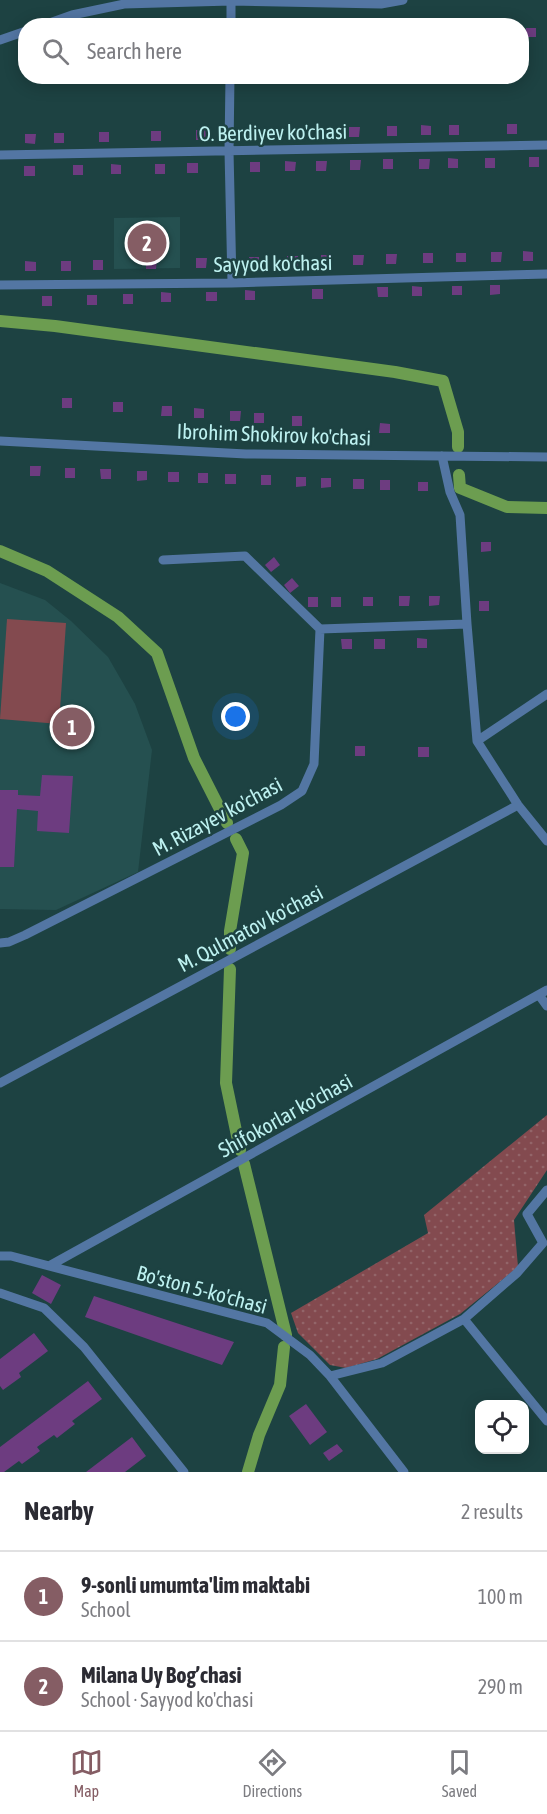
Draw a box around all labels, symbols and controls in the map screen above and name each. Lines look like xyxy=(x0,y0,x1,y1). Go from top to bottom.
search box xyxy=(18,18,529,84)
icon: search xyxy=(39,35,72,68)
text: Search here xyxy=(87,38,182,64)
street label: O. Berdiyev ko'chasi xyxy=(198,119,348,145)
pin: 2 xyxy=(128,220,166,266)
street label: Sayyod ko'chasi xyxy=(213,250,333,276)
street label: Ibrohim Shokirov ko'chasi xyxy=(176,419,372,449)
your location xyxy=(221,702,250,731)
pin: 1 xyxy=(52,704,92,750)
street label: M. Rizayev ko'chasi xyxy=(148,772,286,860)
street label: M. Qulmatov ko'chasi xyxy=(173,880,327,976)
street label: Shifokorlar ko'chasi xyxy=(214,1068,356,1162)
street label: Bo'ston 5-ko'chasi xyxy=(134,1260,270,1318)
map controls xyxy=(475,1400,529,1454)
button: locate xyxy=(475,1400,529,1454)
text: Nearby xyxy=(24,1496,94,1526)
text: 2 results xyxy=(461,1500,523,1523)
text: 9-sonli umumta'lim maktabi xyxy=(81,1572,310,1598)
text: 1 xyxy=(39,1585,48,1608)
text: 100 m xyxy=(478,1585,523,1608)
text: School xyxy=(81,1598,131,1621)
text: Milana Uy Bog’chasi xyxy=(81,1662,242,1688)
text: 2 xyxy=(39,1675,48,1698)
text: 290 m xyxy=(478,1675,523,1698)
text: School · Sayyod ko'chasi xyxy=(81,1688,254,1711)
tab: Map xyxy=(70,1746,103,1800)
tab: Directions xyxy=(242,1746,302,1800)
tab: Saved xyxy=(442,1746,477,1800)

